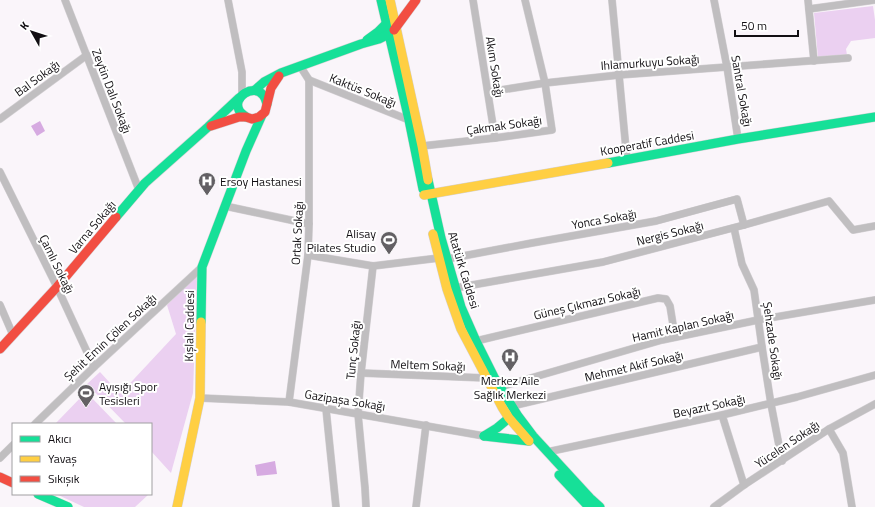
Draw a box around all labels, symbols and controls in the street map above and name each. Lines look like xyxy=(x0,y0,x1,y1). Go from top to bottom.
north arrow xyxy=(12,12,52,52)
scale bar xyxy=(735,12,798,38)
text: 50 m xyxy=(741,16,767,35)
text: K xyxy=(16,18,33,33)
street label: Akım Sokağı xyxy=(481,35,509,99)
street label: Zeytin Dalı Sokağı xyxy=(87,46,137,136)
street label: Ihlamurkuyu Sokağı xyxy=(600,49,700,75)
street label: Santral Sokağı xyxy=(726,54,758,128)
street label: Bal Sokağı xyxy=(10,55,64,101)
street label: Kaktüs Sokağı xyxy=(327,68,399,112)
street label: Çakmak Sokağı xyxy=(465,110,543,140)
street label: Kooperatif Caddesi xyxy=(599,125,695,161)
hospital icon: Ersoy Hastanesi xyxy=(197,171,217,196)
place label: Ersoy Hastanesi xyxy=(220,172,302,191)
street label: Varna Sokağı xyxy=(64,196,120,258)
street label: Ortak Sokağı xyxy=(286,201,308,265)
street label: Yonca Sokağı xyxy=(570,204,638,234)
street label: Nergis Sokağı xyxy=(634,215,706,251)
place label: Alisay Pilates Studio xyxy=(307,224,376,257)
street label: Atatürk Caddesi xyxy=(443,229,485,311)
sports icon: Alisay Pilates Studio xyxy=(379,230,399,255)
street label: Çamlı Sokağı xyxy=(34,231,80,297)
street label: Güneş Çıkmazı Sokağı xyxy=(532,281,642,325)
street label: Şehit Emin Çölen Sokağı xyxy=(59,289,161,385)
street label: Kışlalı Caddesi xyxy=(179,290,199,362)
street label: Şehzade Sokağı xyxy=(758,301,788,381)
street label: Hamit Kaplan Sokağı xyxy=(630,305,736,347)
street label: Tunç Sokağı xyxy=(340,320,366,380)
street label: Mehmet Akif Sokağı xyxy=(583,345,685,387)
hospital icon: Merkez Aile Sağlık Merkezi xyxy=(500,347,520,372)
street label: Meltem Sokağı xyxy=(390,354,466,376)
place label: Merkez Aile Sağlık Merkezi xyxy=(474,371,546,404)
place label: Ayışığı Spor Tesisleri xyxy=(99,377,157,410)
sports icon: Ayışığı Spor Tesisleri xyxy=(76,383,96,408)
street label: Gazipaşa Sokağı xyxy=(303,384,387,416)
street label: Beyazıt Sokağı xyxy=(671,389,747,423)
street label: Yücelen Sokağı xyxy=(751,415,823,473)
legend xyxy=(12,423,152,495)
text: Akıcı xyxy=(48,429,71,448)
text: Yavaş xyxy=(48,449,77,468)
text: Sıkışık xyxy=(48,469,80,488)

